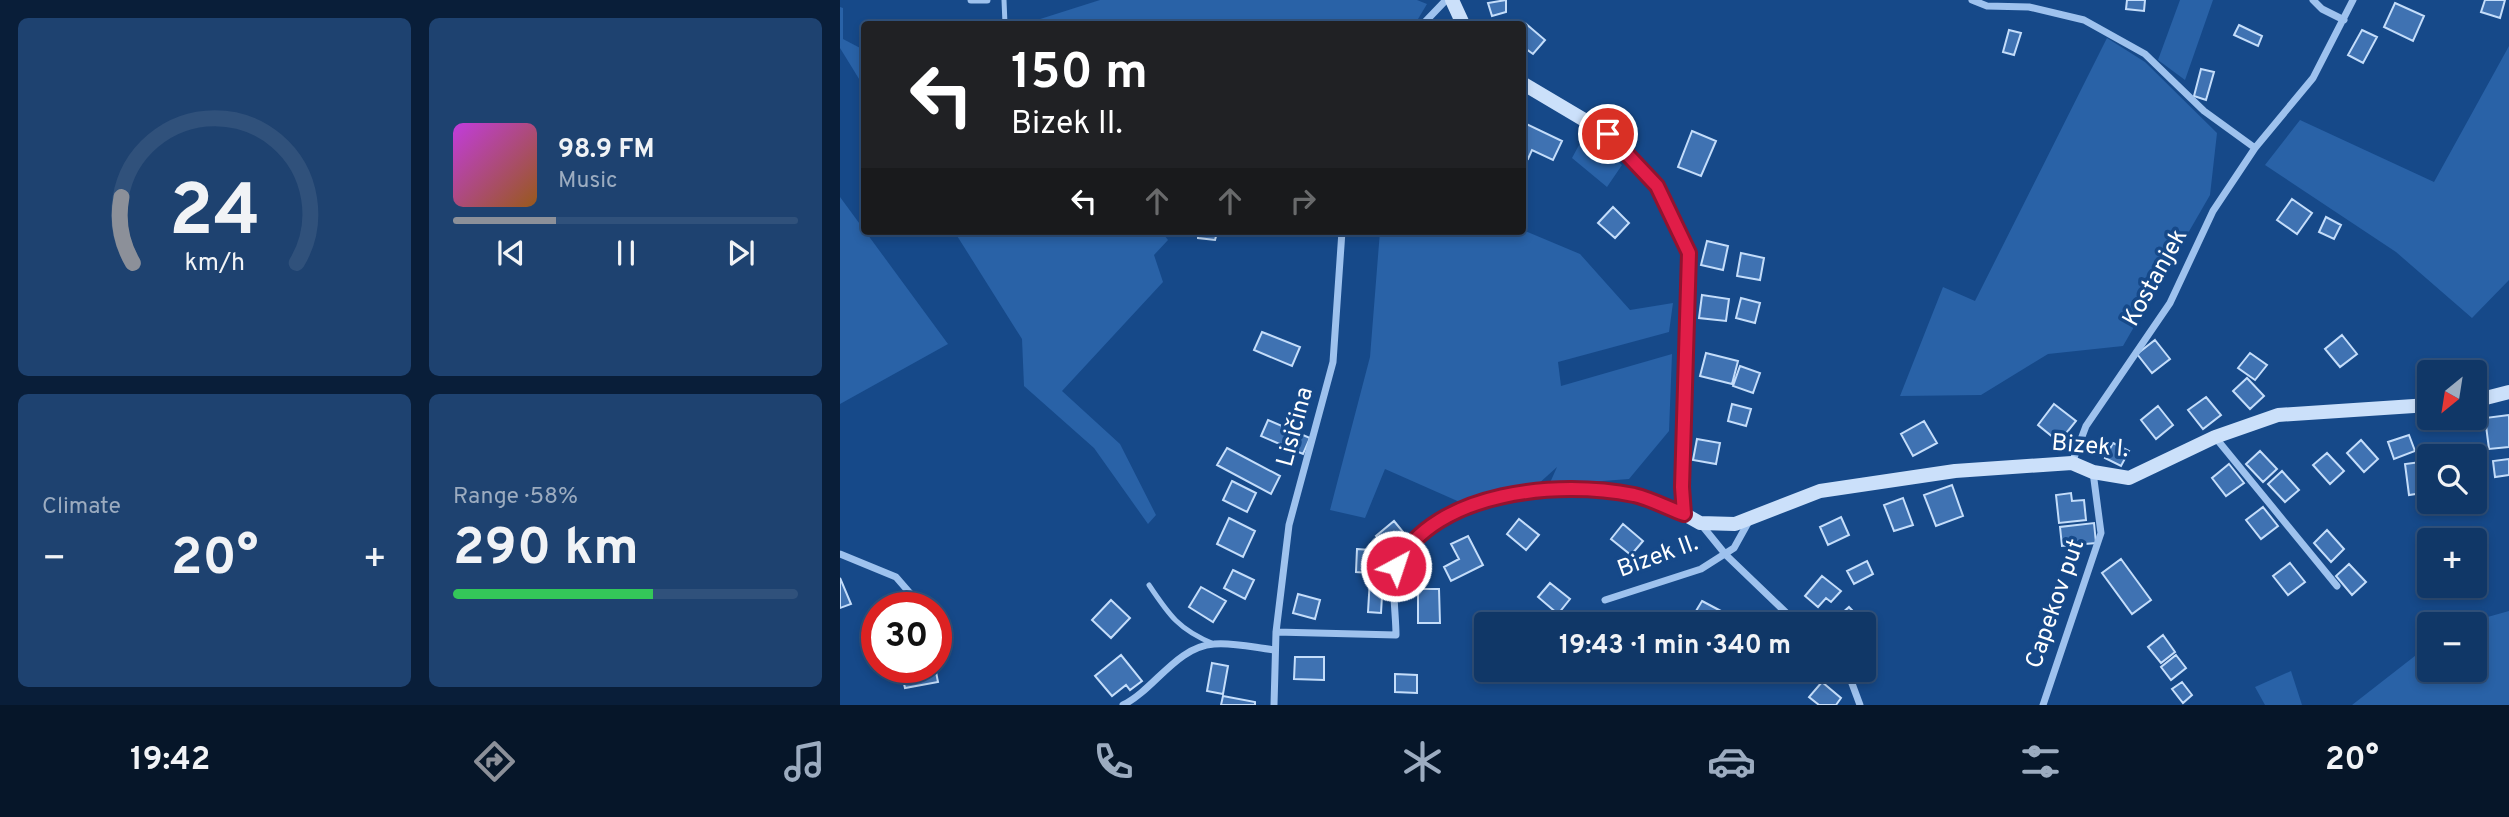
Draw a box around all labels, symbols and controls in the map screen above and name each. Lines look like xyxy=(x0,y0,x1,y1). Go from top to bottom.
text: 150 m xyxy=(1011,44,1148,106)
icon: left xyxy=(896,49,987,140)
pin xyxy=(1578,104,1638,164)
text: Bizek II. xyxy=(1011,105,1123,145)
icon: arrive xyxy=(1589,115,1627,153)
text: 98.9 FM xyxy=(558,134,655,167)
text: Music xyxy=(558,167,618,196)
text: 24 xyxy=(169,170,260,262)
icon: left xyxy=(1065,182,1103,220)
icon: ahead xyxy=(1138,182,1176,220)
icon: ahead xyxy=(1211,182,1249,220)
icon: right xyxy=(1284,182,1322,220)
street label: Kostanjek xyxy=(2117,224,2195,332)
icon: previous xyxy=(492,234,530,272)
icon: pause xyxy=(607,234,645,272)
icon: next xyxy=(722,234,760,272)
text: km/h xyxy=(184,248,245,280)
north arrow xyxy=(2417,360,2487,430)
map controls xyxy=(2417,360,2487,682)
street label: Lisičina xyxy=(1271,384,1321,470)
street label: Bizek I. xyxy=(2050,429,2130,465)
button: search xyxy=(2417,444,2487,514)
text: Range · 58% xyxy=(453,483,578,512)
text: Climate xyxy=(42,493,121,522)
text: 290 km xyxy=(453,517,639,583)
text: 20° xyxy=(171,527,258,593)
button: + xyxy=(2417,528,2487,598)
position arrow xyxy=(1359,529,1433,603)
street label: Bizek II. xyxy=(1614,529,1702,585)
street label: Capekov put xyxy=(2020,535,2092,673)
text: − xyxy=(42,536,67,585)
text: + xyxy=(362,536,387,585)
speed limit sign: 30 xyxy=(861,592,952,683)
button: − xyxy=(2417,612,2487,682)
text: 19:43 · 1 min · 340 m xyxy=(1559,630,1791,663)
icon: directions xyxy=(470,737,519,786)
icon: music xyxy=(780,737,829,786)
icon: phone xyxy=(1089,737,1138,786)
icon: climate xyxy=(1398,737,1447,786)
icon: car xyxy=(1707,737,1756,786)
icon: filters xyxy=(2016,737,2065,786)
text: 19:42 xyxy=(130,741,210,781)
text: 20° xyxy=(2325,741,2379,781)

